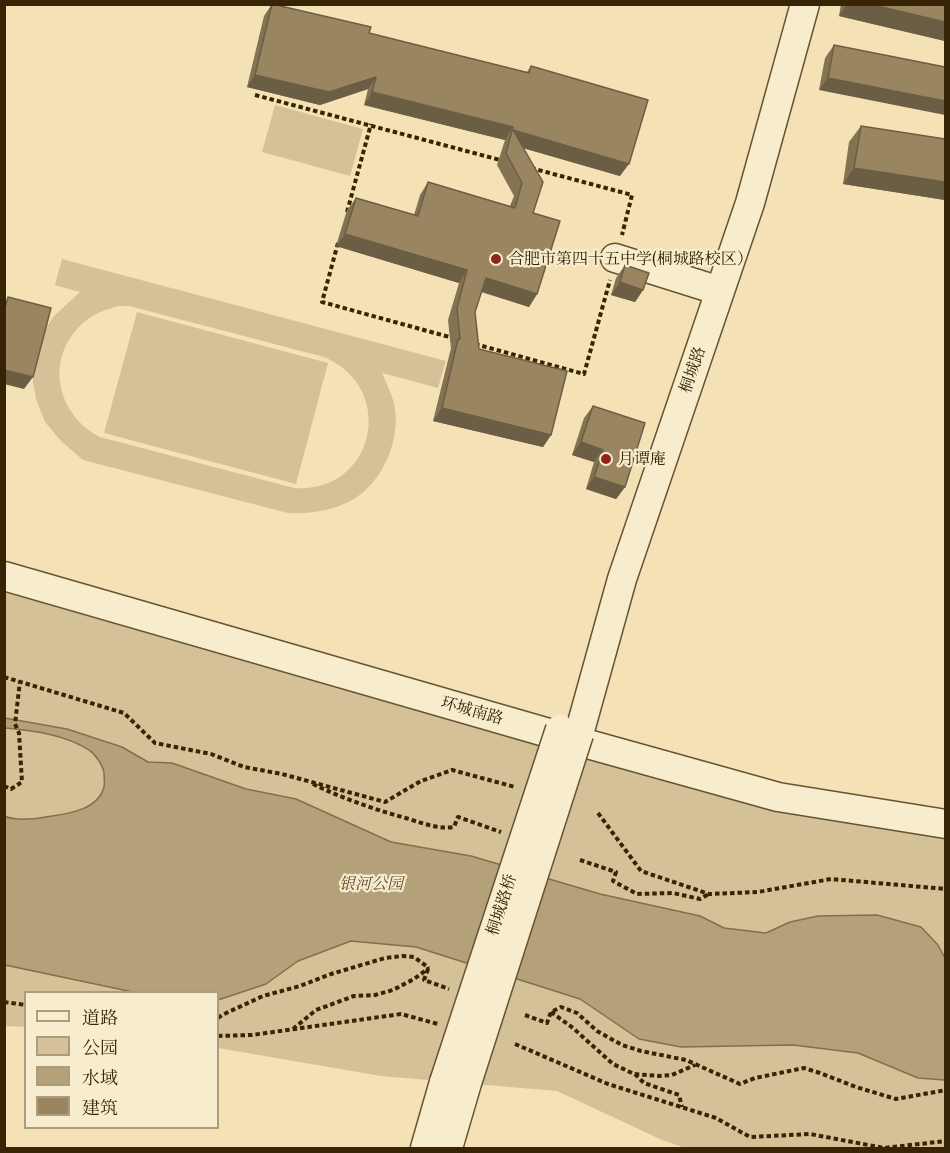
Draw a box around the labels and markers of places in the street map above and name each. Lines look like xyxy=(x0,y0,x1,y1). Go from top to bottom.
place label: 合肥市第四十五中学(桐城路校区） xyxy=(508,249,753,269)
marker: 合肥市第四十五中学(桐城路校区） xyxy=(489,252,503,266)
place label: 月谭庵 xyxy=(618,449,666,469)
marker: 月谭庵 xyxy=(599,452,613,466)

